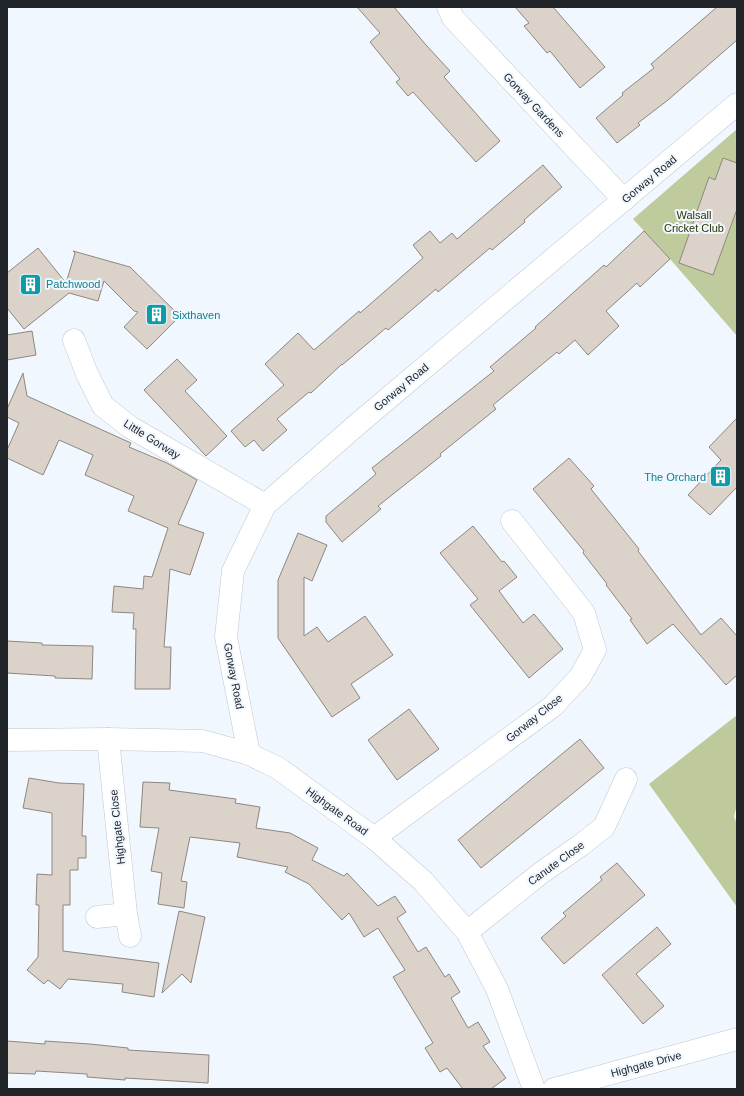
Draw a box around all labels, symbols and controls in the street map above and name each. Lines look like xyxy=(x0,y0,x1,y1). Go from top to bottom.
street label: Gorway Gardens xyxy=(501,70,567,140)
street label: Gorway Road xyxy=(619,153,679,205)
park label: Walsall Cricket Club xyxy=(664,209,724,234)
building icon: Patchwood xyxy=(17,271,43,297)
place label: Patchwood xyxy=(46,278,100,290)
building icon: Sixthaven xyxy=(144,302,170,328)
place label: Sixthaven xyxy=(172,309,220,321)
street label: Gorway Road xyxy=(371,361,431,413)
street label: Little Gorway xyxy=(122,417,183,461)
building icon: The Orchard xyxy=(708,464,734,490)
place label: The Orchard xyxy=(644,471,706,483)
street label: Gorway Road xyxy=(222,642,246,710)
street label: Gorway Close xyxy=(503,692,565,744)
street label: Highgate Road xyxy=(304,785,370,837)
street label: Highgate Close xyxy=(107,789,127,865)
street label: Canute Close xyxy=(526,839,586,887)
street label: Highgate Drive xyxy=(609,1049,683,1079)

